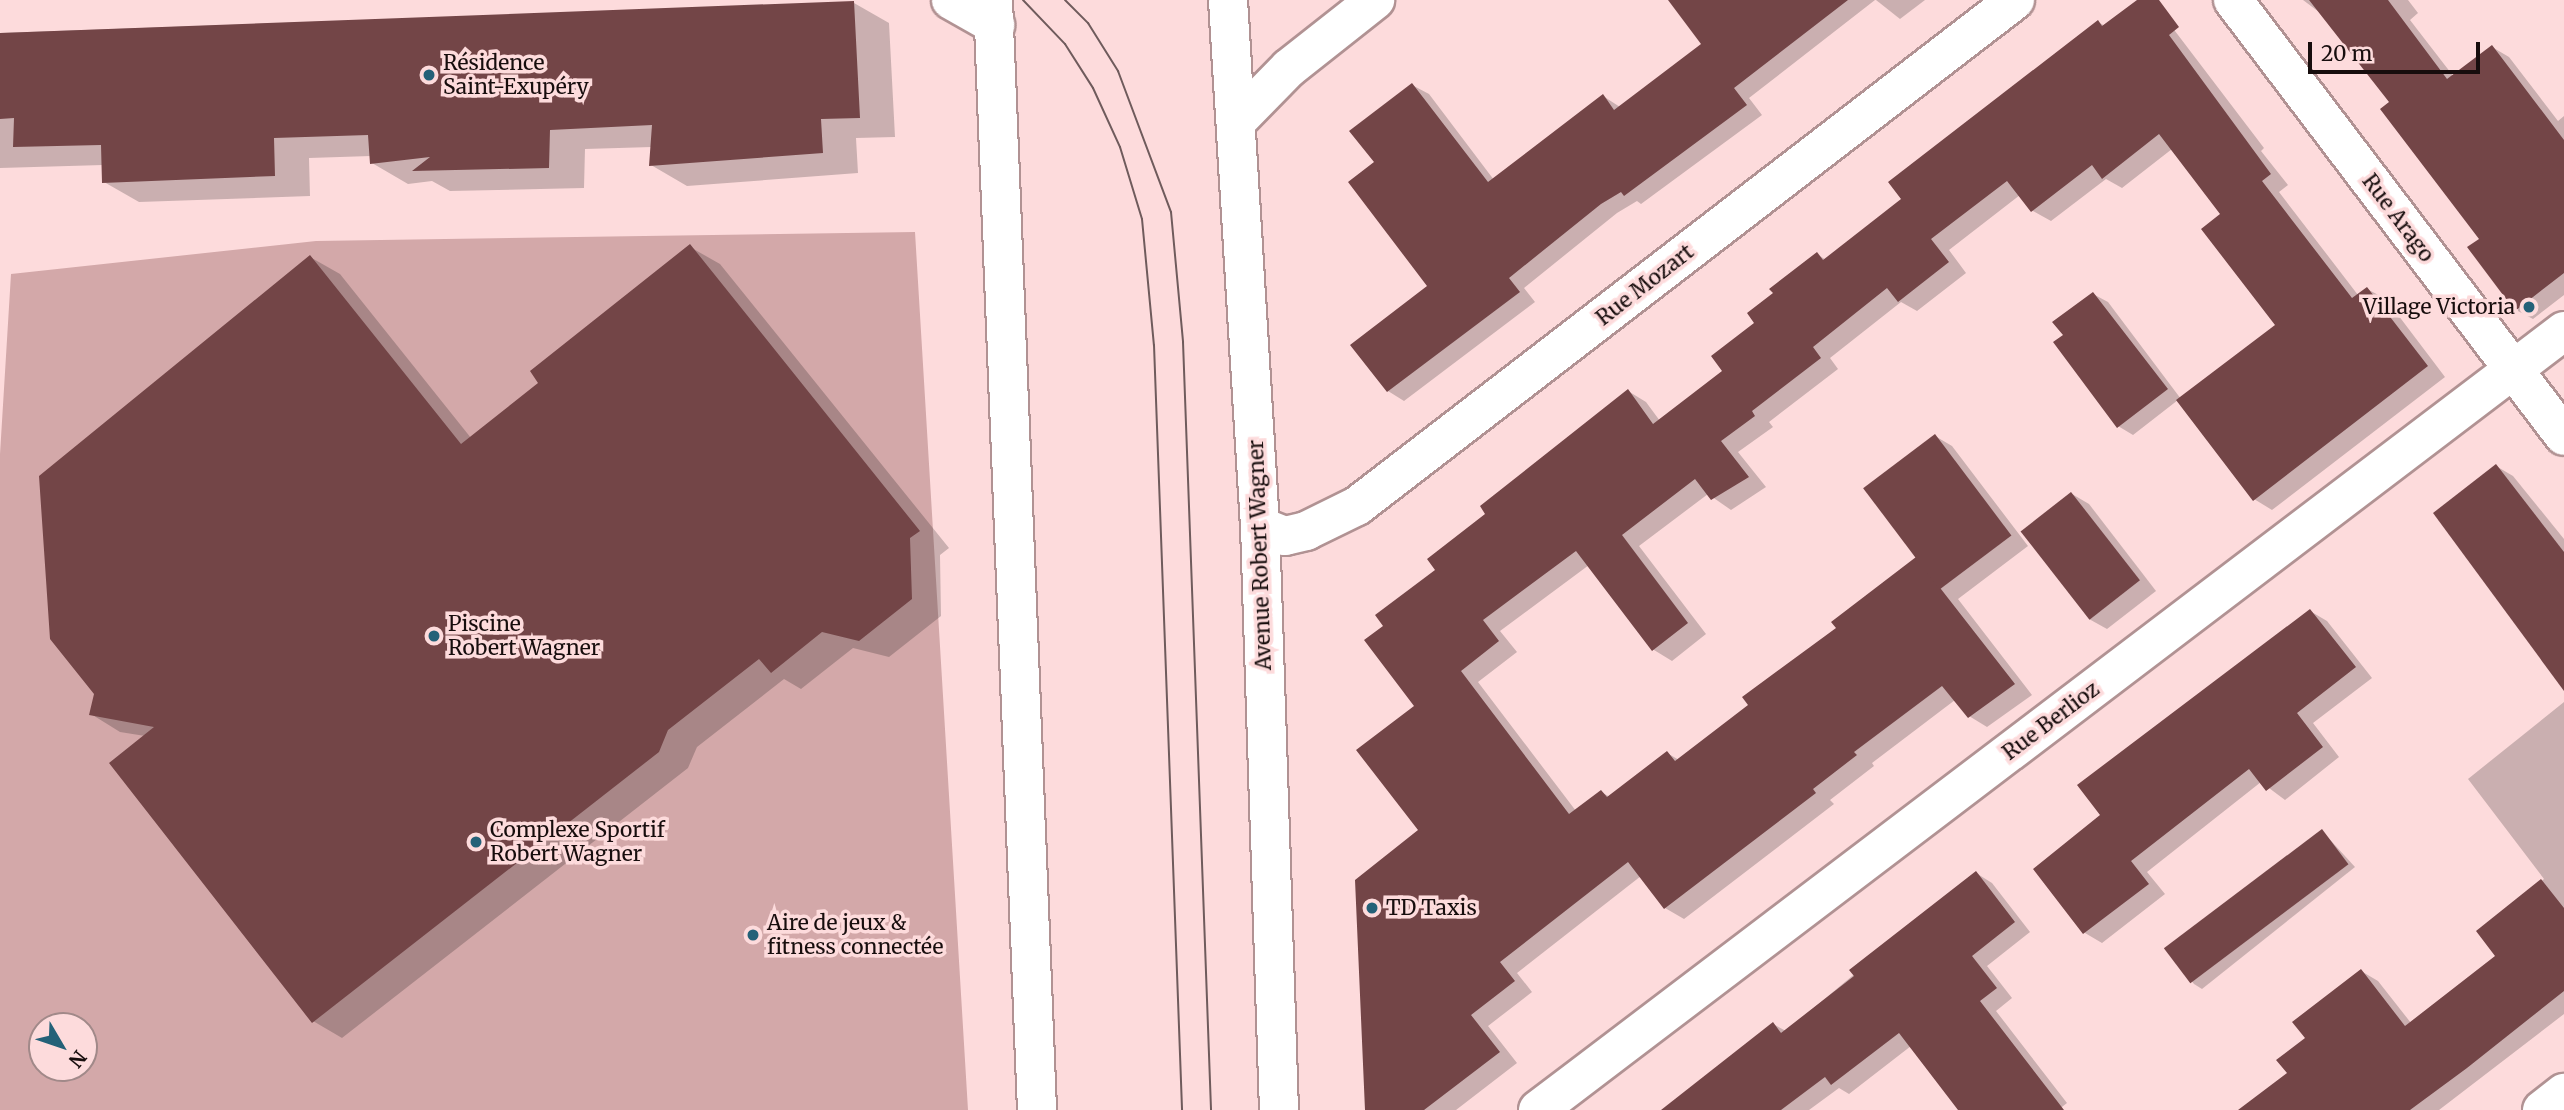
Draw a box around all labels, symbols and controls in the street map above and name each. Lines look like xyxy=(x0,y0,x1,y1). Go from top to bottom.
scale bar xyxy=(2312,28,2484,72)
text: 20 m xyxy=(2321,40,2372,67)
place label: Résidence Saint-Exupéry xyxy=(443,50,589,100)
marker: Résidence Saint-Exupéry xyxy=(421,67,437,83)
street label: Rue Arago xyxy=(2357,169,2439,267)
street label: Rue Mozart xyxy=(1591,239,1699,331)
place label: Village Victoria xyxy=(2363,294,2515,320)
marker: Village Victoria xyxy=(2521,299,2537,315)
street label: Avenue Robert Wagner xyxy=(1243,439,1277,671)
place label: Piscine Robert Wagner xyxy=(448,611,600,661)
marker: Piscine Robert Wagner xyxy=(426,628,442,644)
street label: Rue Berlioz xyxy=(1998,676,2104,766)
place label: Complexe Sportif Robert Wagner xyxy=(490,817,665,867)
marker: Complexe Sportif Robert Wagner xyxy=(468,834,484,850)
place label: TD Taxis xyxy=(1386,895,1477,921)
marker: TD Taxis xyxy=(1364,900,1380,916)
place label: Aire de jeux & fitness connectée xyxy=(767,910,943,960)
marker: Aire de jeux & fitness connectée xyxy=(745,927,761,943)
north arrow xyxy=(28,1012,98,1082)
text: N xyxy=(64,1046,92,1072)

